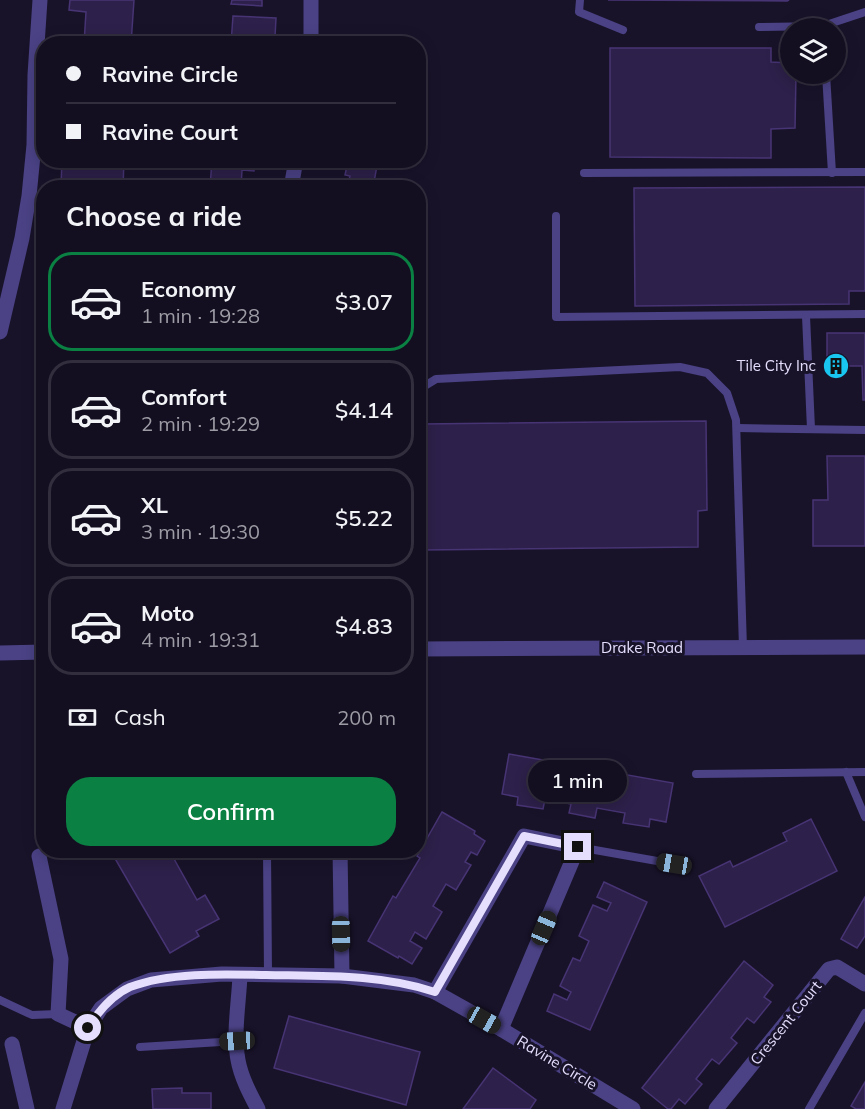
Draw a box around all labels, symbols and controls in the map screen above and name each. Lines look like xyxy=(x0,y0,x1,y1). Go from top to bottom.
map controls xyxy=(780,18,846,84)
button: layers xyxy=(780,18,846,84)
text: Ravine Circle xyxy=(102,60,238,88)
text: Ravine Court xyxy=(102,118,238,146)
text: Choose a ride xyxy=(66,199,242,233)
icon: car xyxy=(69,275,123,329)
text: Economy xyxy=(141,275,236,303)
text: $3.07 xyxy=(335,288,393,316)
text: 1 min · 19:28 xyxy=(141,303,260,328)
building icon: Tile City Inc xyxy=(821,351,851,381)
place label: Tile City Inc xyxy=(737,356,816,375)
icon: car xyxy=(69,383,123,437)
text: Comfort xyxy=(141,383,227,411)
text: $4.14 xyxy=(335,396,393,424)
text: 2 min · 19:29 xyxy=(141,411,260,436)
icon: car xyxy=(69,491,123,545)
text: XL xyxy=(141,491,168,519)
text: $5.22 xyxy=(335,504,393,532)
text: 3 min · 19:30 xyxy=(141,519,260,544)
icon: car xyxy=(69,599,123,653)
text: Moto xyxy=(141,599,194,627)
text: $4.83 xyxy=(335,612,393,640)
text: 4 min · 19:31 xyxy=(141,627,260,652)
street label: Drake Road xyxy=(601,638,683,657)
icon: cash xyxy=(66,701,99,734)
text: Cash xyxy=(114,703,166,731)
text: 200 m xyxy=(337,705,396,730)
callout: 1 min xyxy=(528,760,628,802)
text: 1 min xyxy=(552,768,603,793)
button: Confirm xyxy=(66,777,396,846)
route end xyxy=(564,833,591,860)
car xyxy=(655,852,693,876)
car xyxy=(529,908,559,948)
car xyxy=(332,916,350,952)
street label: Crescent Court xyxy=(746,977,825,1069)
car xyxy=(464,1003,504,1037)
route start xyxy=(74,1014,101,1041)
car xyxy=(219,1031,255,1051)
street label: Ravine Circle xyxy=(514,1031,601,1094)

